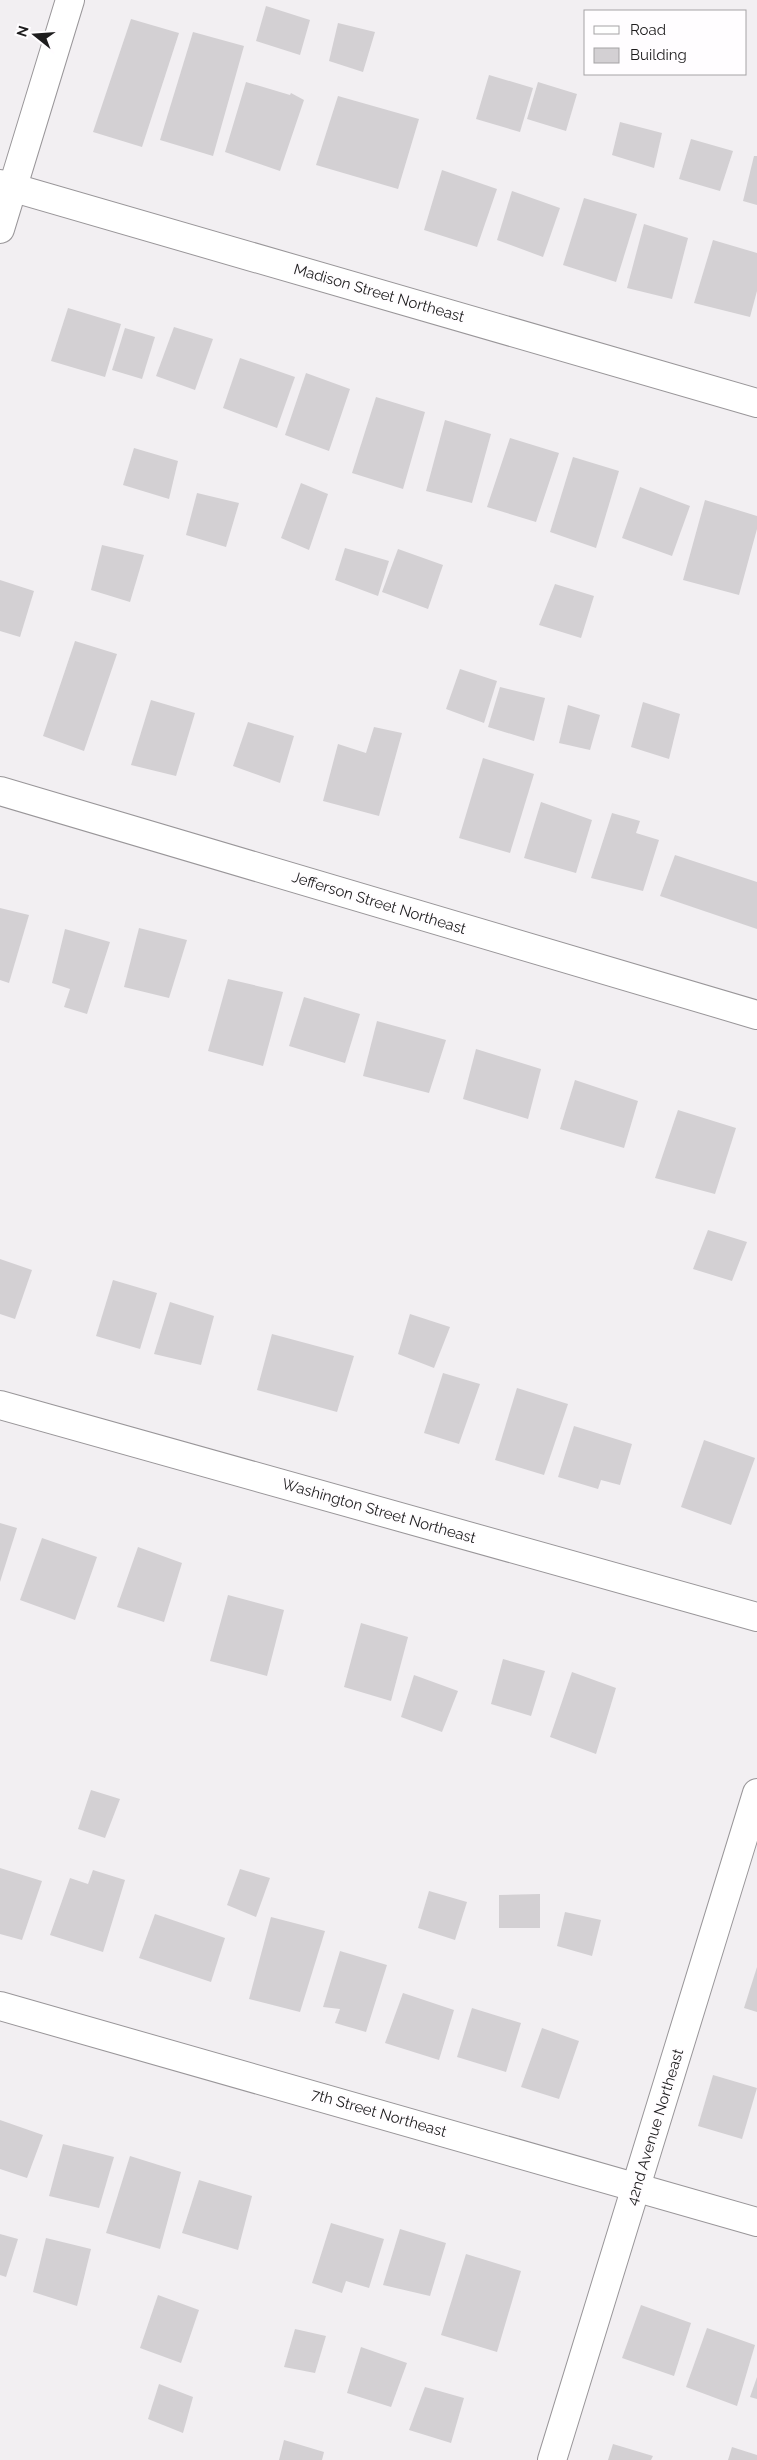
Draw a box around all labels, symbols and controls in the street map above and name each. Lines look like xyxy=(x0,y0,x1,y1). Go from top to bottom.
north arrow xyxy=(10,10,60,60)
legend xyxy=(584,10,747,75)
text: Road xyxy=(630,21,666,39)
text: N xyxy=(13,24,32,39)
text: Building xyxy=(630,46,687,64)
street label: Madison Street Northeast xyxy=(292,260,466,326)
street label: Jefferson Street Northeast xyxy=(290,868,468,938)
street label: Washington Street Northeast xyxy=(280,1475,478,1547)
street label: 42nd Avenue Northeast xyxy=(623,2047,687,2207)
street label: 7th Street Northeast xyxy=(309,2085,449,2141)

